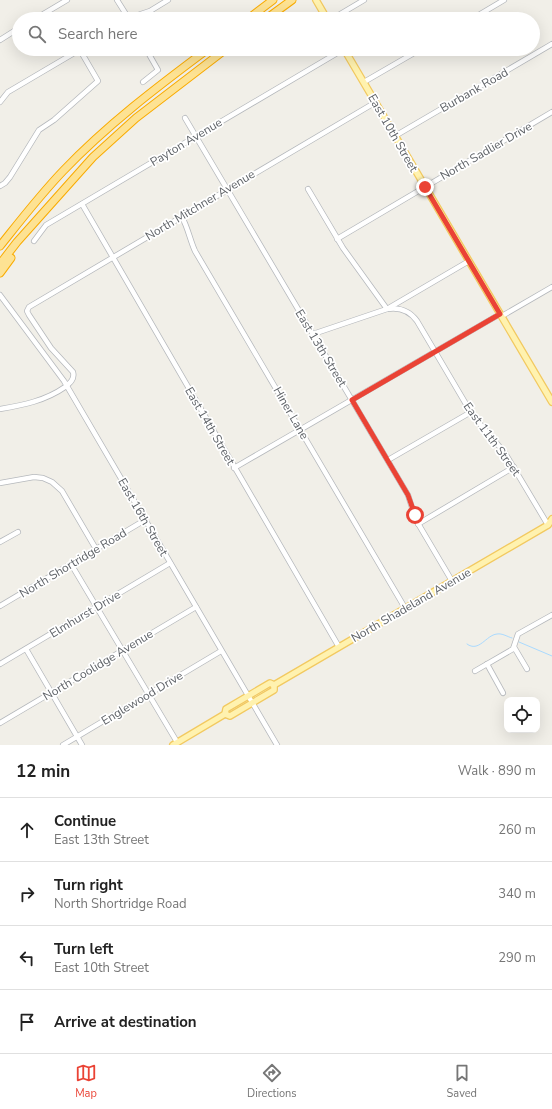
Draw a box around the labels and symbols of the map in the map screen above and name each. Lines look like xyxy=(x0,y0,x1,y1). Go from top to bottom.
street label: Burbank Road xyxy=(437,64,511,116)
street label: East 10th Street xyxy=(364,91,422,176)
street label: Payton Avenue xyxy=(147,114,225,170)
street label: North Sadlier Drive xyxy=(437,118,535,184)
street label: North Mitchner Avenue xyxy=(142,166,258,244)
route end xyxy=(416,178,434,196)
street label: East 13th Street xyxy=(292,306,351,390)
street label: East 14th Street xyxy=(181,384,239,469)
street label: Hiner Lane xyxy=(269,384,313,442)
street label: East 11th Street xyxy=(460,399,525,480)
street label: East 16th Street xyxy=(114,475,172,560)
route start xyxy=(406,506,424,524)
street label: North Shortridge Road xyxy=(16,525,130,601)
street label: North Shadeland Avenue xyxy=(348,564,474,646)
street label: Elmhurst Drive xyxy=(47,587,123,641)
street label: North Coolidge Avenue xyxy=(40,626,156,704)
street label: Englewood Drive xyxy=(98,667,186,729)

